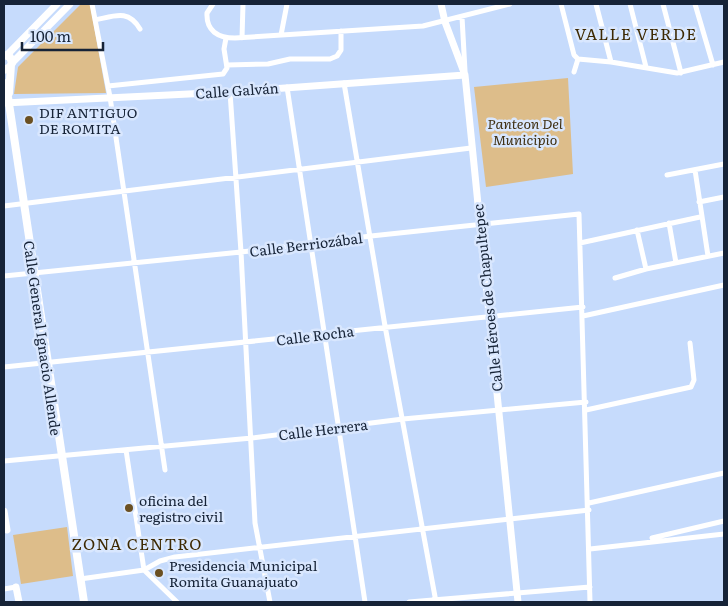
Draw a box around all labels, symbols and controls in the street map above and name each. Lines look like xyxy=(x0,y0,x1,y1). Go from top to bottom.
scale bar xyxy=(22,20,104,52)
district label: VALLE VERDE xyxy=(575,21,697,45)
text: 100 m xyxy=(30,24,71,47)
street label: Calle Galván xyxy=(195,77,279,103)
place label: DIF ANTIGUO DE ROMITA xyxy=(39,102,137,138)
park label: Panteon Del Municipio xyxy=(487,113,563,149)
marker: DIF ANTIGUO DE ROMITA xyxy=(23,114,35,126)
street label: Calle Héroes de Chapultepec xyxy=(467,203,507,393)
street label: Calle Berriozábal xyxy=(248,227,364,261)
street label: Calle General Ignacio Allende xyxy=(19,239,67,437)
street label: Calle Rocha xyxy=(275,320,355,350)
street label: Calle Herrera xyxy=(277,414,369,444)
place label: oficina del registro civil xyxy=(139,490,223,526)
marker: oficina del registro civil xyxy=(123,502,135,514)
district label: ZONA CENTRO xyxy=(72,531,202,555)
place label: Presidencia Municipal Romita Guanajuato xyxy=(169,555,318,591)
marker: Presidencia Municipal Romita Guanajuato xyxy=(153,567,165,579)

